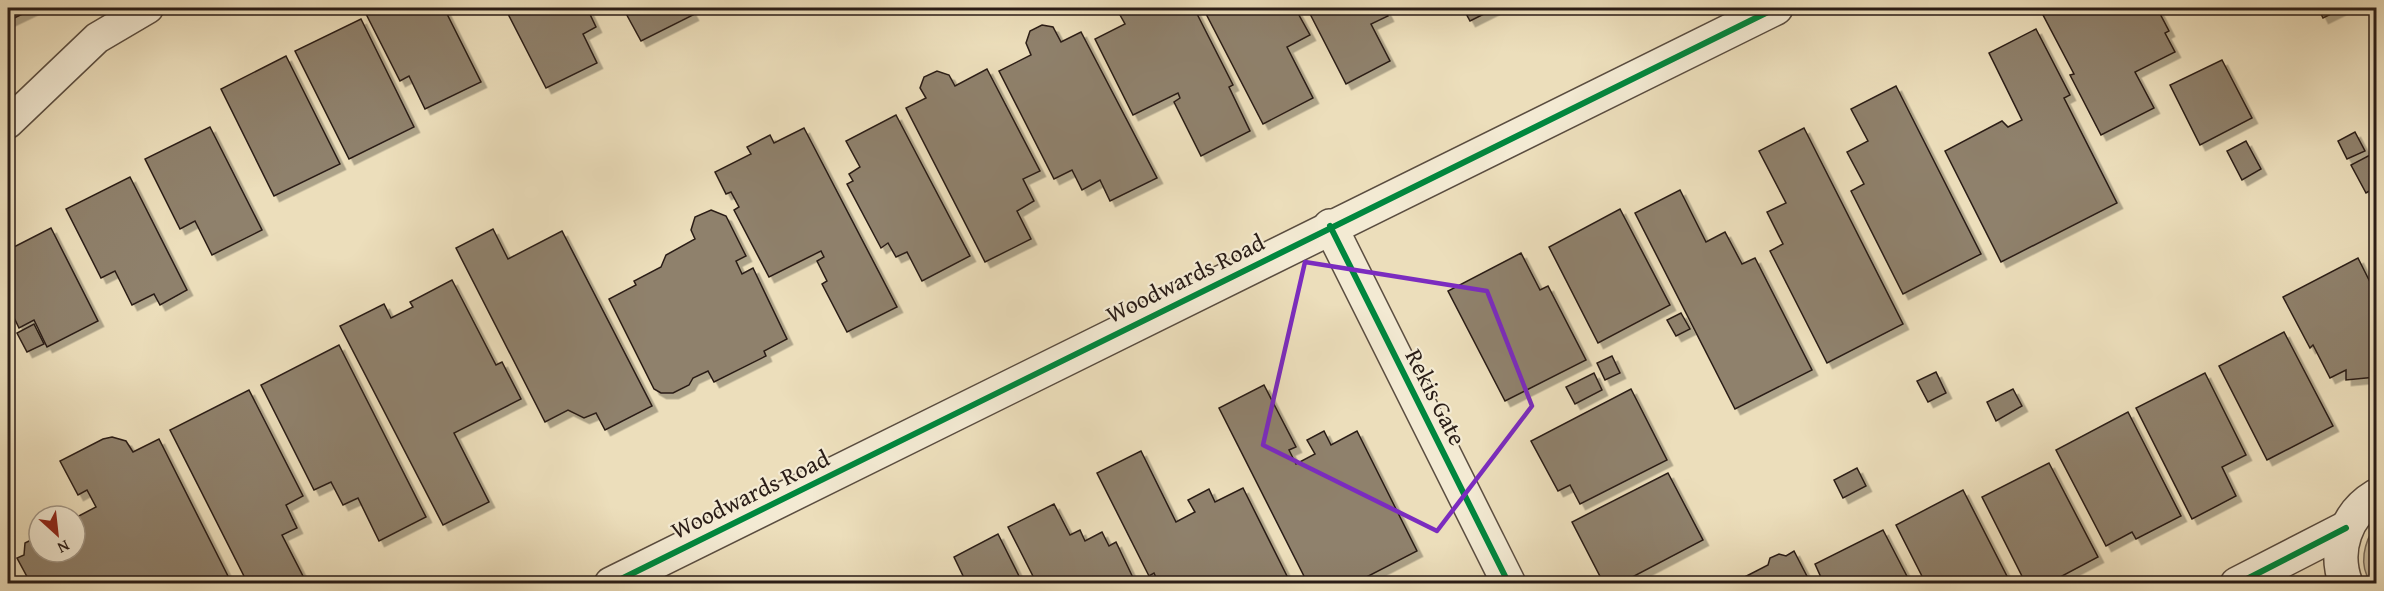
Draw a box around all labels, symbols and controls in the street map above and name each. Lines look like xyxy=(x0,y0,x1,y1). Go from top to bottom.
street label: Woodwards Road xyxy=(1100,224,1270,331)
street label: Rekis Gate xyxy=(1397,343,1475,451)
street label: Woodwards Road xyxy=(665,440,835,547)
north arrow xyxy=(27,504,87,564)
text: N xyxy=(53,534,74,561)

